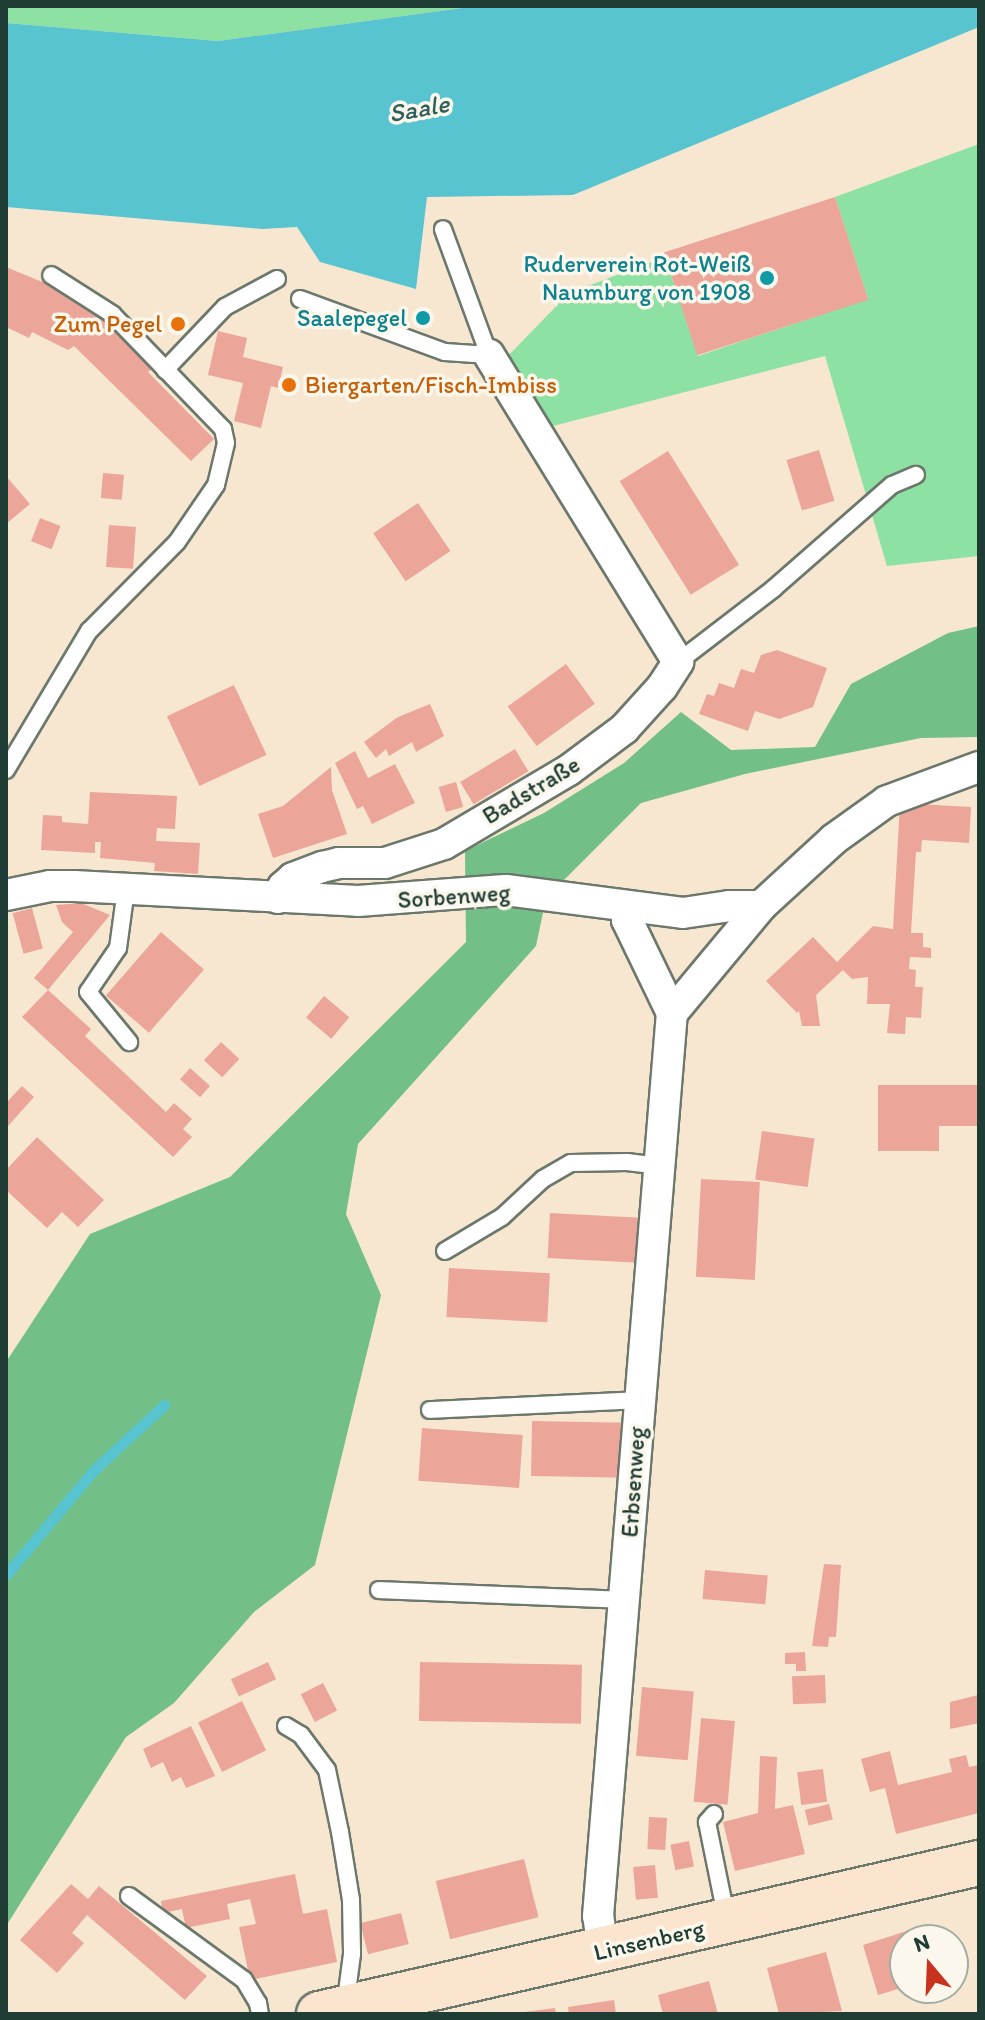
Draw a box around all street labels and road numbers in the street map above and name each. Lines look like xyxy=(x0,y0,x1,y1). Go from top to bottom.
street label: Badstraße xyxy=(477,750,585,830)
street label: Sorbenweg xyxy=(397,878,511,914)
street label: Erbsenweg xyxy=(615,1426,651,1538)
street label: Linsenberg xyxy=(591,1913,707,1967)

